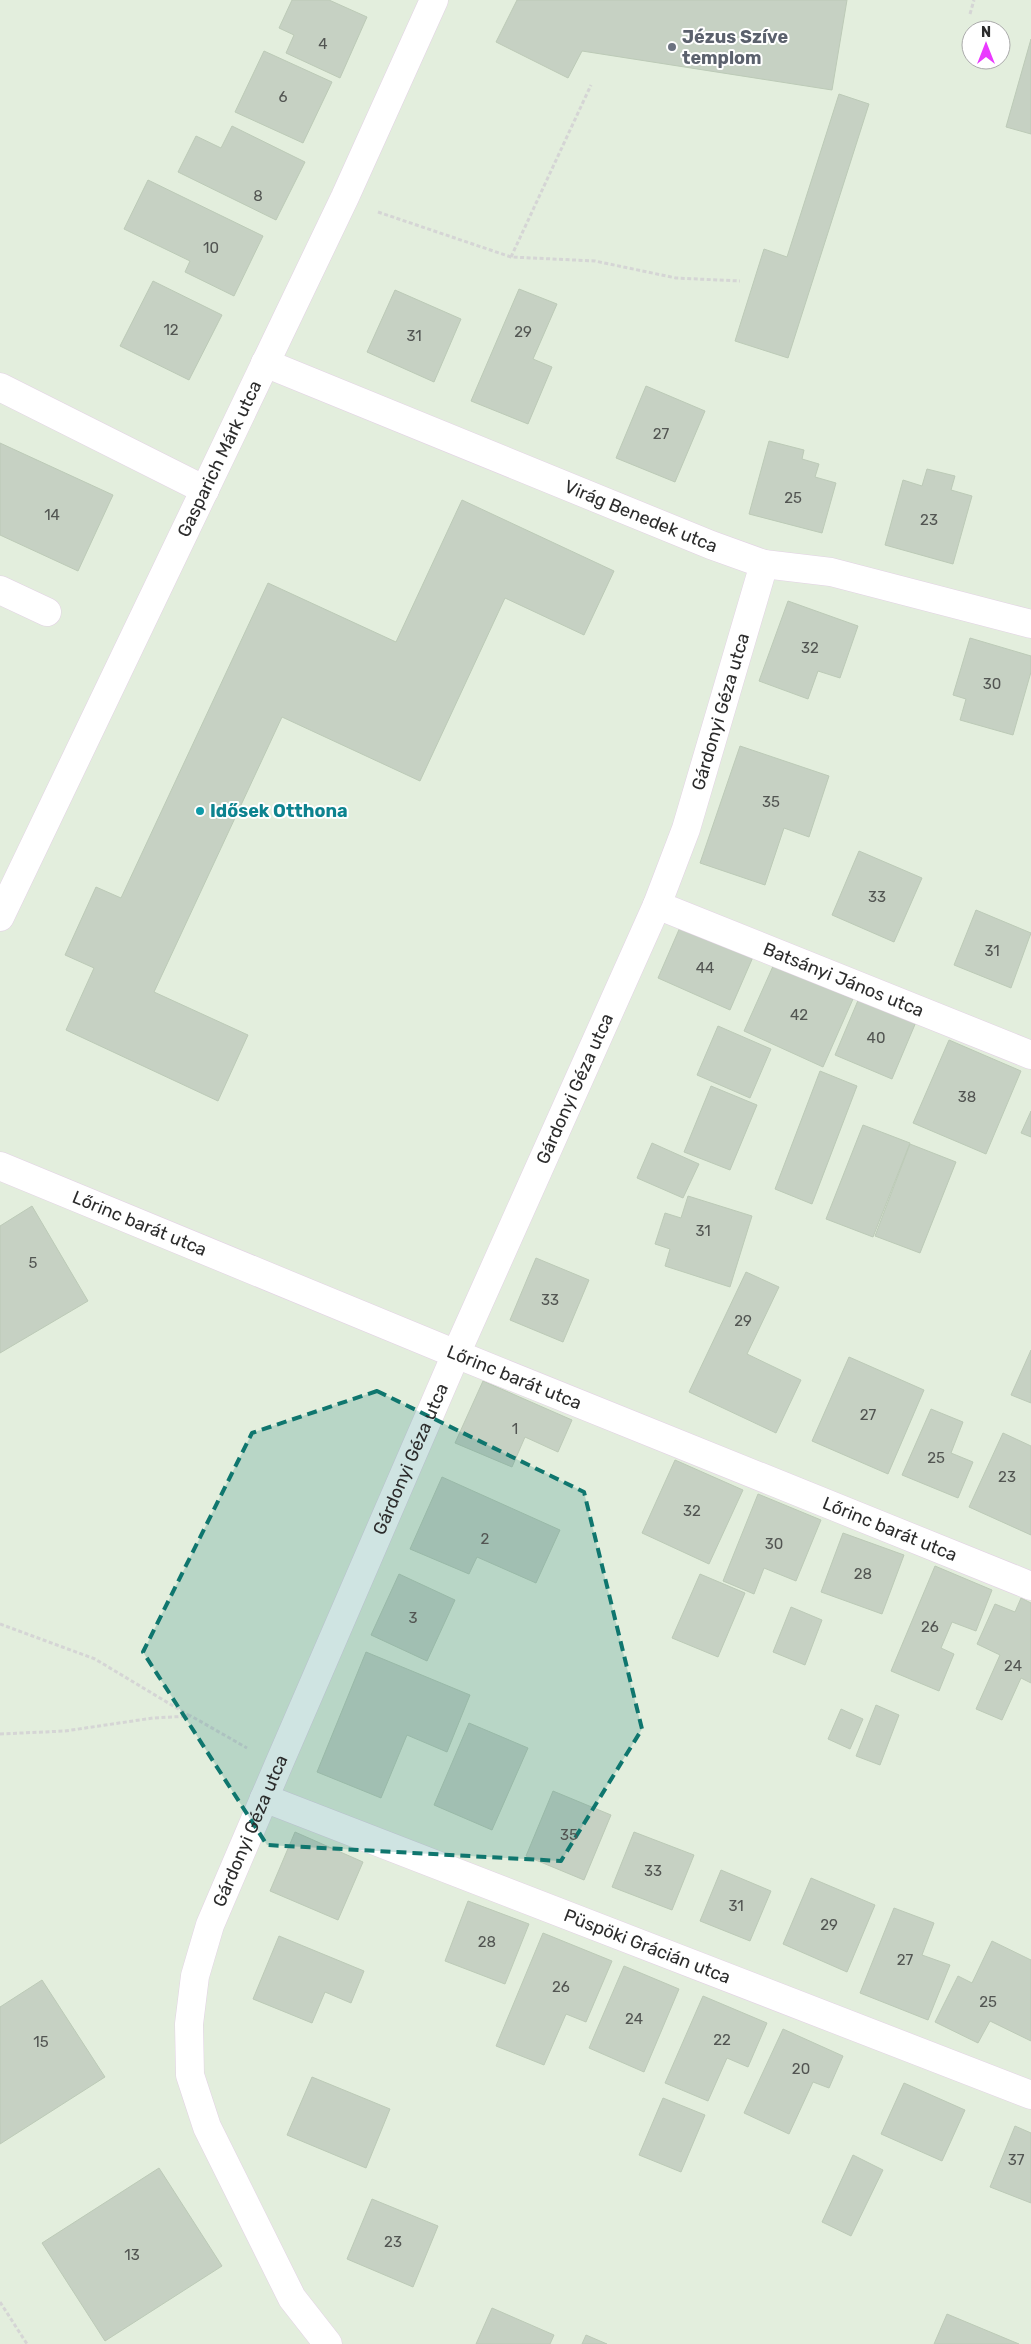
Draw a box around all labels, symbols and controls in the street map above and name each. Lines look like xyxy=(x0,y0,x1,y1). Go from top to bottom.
north arrow xyxy=(961,20,1011,70)
text: N xyxy=(981,24,991,41)
place label: Jézus Szíve templom xyxy=(682,26,788,69)
house number: 4 xyxy=(318,35,328,53)
marker: Jézus Szíve templom xyxy=(666,41,678,53)
house number: 6 xyxy=(278,88,288,106)
house number: 8 xyxy=(253,187,263,205)
house number: 10 xyxy=(203,239,219,257)
house number: 12 xyxy=(163,321,179,339)
house number: 29 xyxy=(514,323,532,341)
house number: 31 xyxy=(406,327,422,345)
street label: Gasparich Márk utca xyxy=(173,377,266,541)
house number: 27 xyxy=(653,425,670,443)
street label: Virág Benedek utca xyxy=(561,475,720,557)
house number: 25 xyxy=(784,489,802,507)
house number: 14 xyxy=(44,506,60,524)
house number: 23 xyxy=(920,511,938,529)
street label: Gárdonyi Géza utca xyxy=(687,630,754,793)
house number: 32 xyxy=(801,639,819,657)
house number: 30 xyxy=(983,675,1001,693)
house number: 35 xyxy=(762,793,780,811)
place label: Idősek Otthona xyxy=(210,800,348,822)
marker: Idősek Otthona xyxy=(194,805,206,817)
house number: 33 xyxy=(868,888,886,906)
street label: Batsányi János utca xyxy=(760,938,927,1022)
house number: 31 xyxy=(984,942,1000,960)
house number: 44 xyxy=(696,959,714,977)
house number: 42 xyxy=(790,1006,808,1024)
street label: Gárdonyi Géza utca xyxy=(531,1010,618,1168)
house number: 40 xyxy=(867,1029,885,1047)
house number: 38 xyxy=(958,1088,976,1106)
street label: Lőrinc barát utca xyxy=(69,1186,210,1261)
house number: 31 xyxy=(695,1222,711,1240)
house number: 5 xyxy=(29,1254,38,1272)
house number: 33 xyxy=(541,1291,559,1309)
house number: 29 xyxy=(734,1312,752,1330)
street label: Lőrinc barát utca xyxy=(444,1340,585,1414)
street label: Gárdonyi Géza utca xyxy=(368,1380,453,1538)
house number: 27 xyxy=(860,1406,877,1424)
house number: 1 xyxy=(512,1420,518,1438)
house number: 25 xyxy=(927,1449,945,1467)
house number: 23 xyxy=(998,1468,1016,1486)
street label: Lőrinc barát utca xyxy=(819,1492,960,1566)
house number: 32 xyxy=(683,1502,701,1520)
house number: 2 xyxy=(481,1530,490,1548)
house number: 30 xyxy=(765,1535,783,1553)
house number: 28 xyxy=(854,1565,872,1583)
house number: 3 xyxy=(408,1609,418,1627)
house number: 26 xyxy=(921,1618,939,1636)
house number: 24 xyxy=(1004,1657,1022,1675)
street label: Gárdonyi Géza utca xyxy=(208,1752,292,1910)
house number: 35 xyxy=(560,1826,578,1844)
house number: 33 xyxy=(644,1862,662,1880)
house number: 31 xyxy=(728,1897,744,1915)
street label: Püspöki Grácián utca xyxy=(561,1904,734,1989)
house number: 29 xyxy=(820,1916,838,1934)
house number: 28 xyxy=(478,1933,496,1951)
house number: 27 xyxy=(897,1951,914,1969)
house number: 26 xyxy=(552,1978,570,1996)
house number: 25 xyxy=(979,1993,997,2011)
house number: 24 xyxy=(625,2010,643,2028)
house number: 22 xyxy=(713,2031,731,2049)
house number: 15 xyxy=(33,2033,49,2051)
house number: 20 xyxy=(792,2060,810,2078)
house number: 37 xyxy=(1008,2151,1025,2169)
house number: 23 xyxy=(384,2233,402,2251)
house number: 13 xyxy=(124,2246,140,2264)

